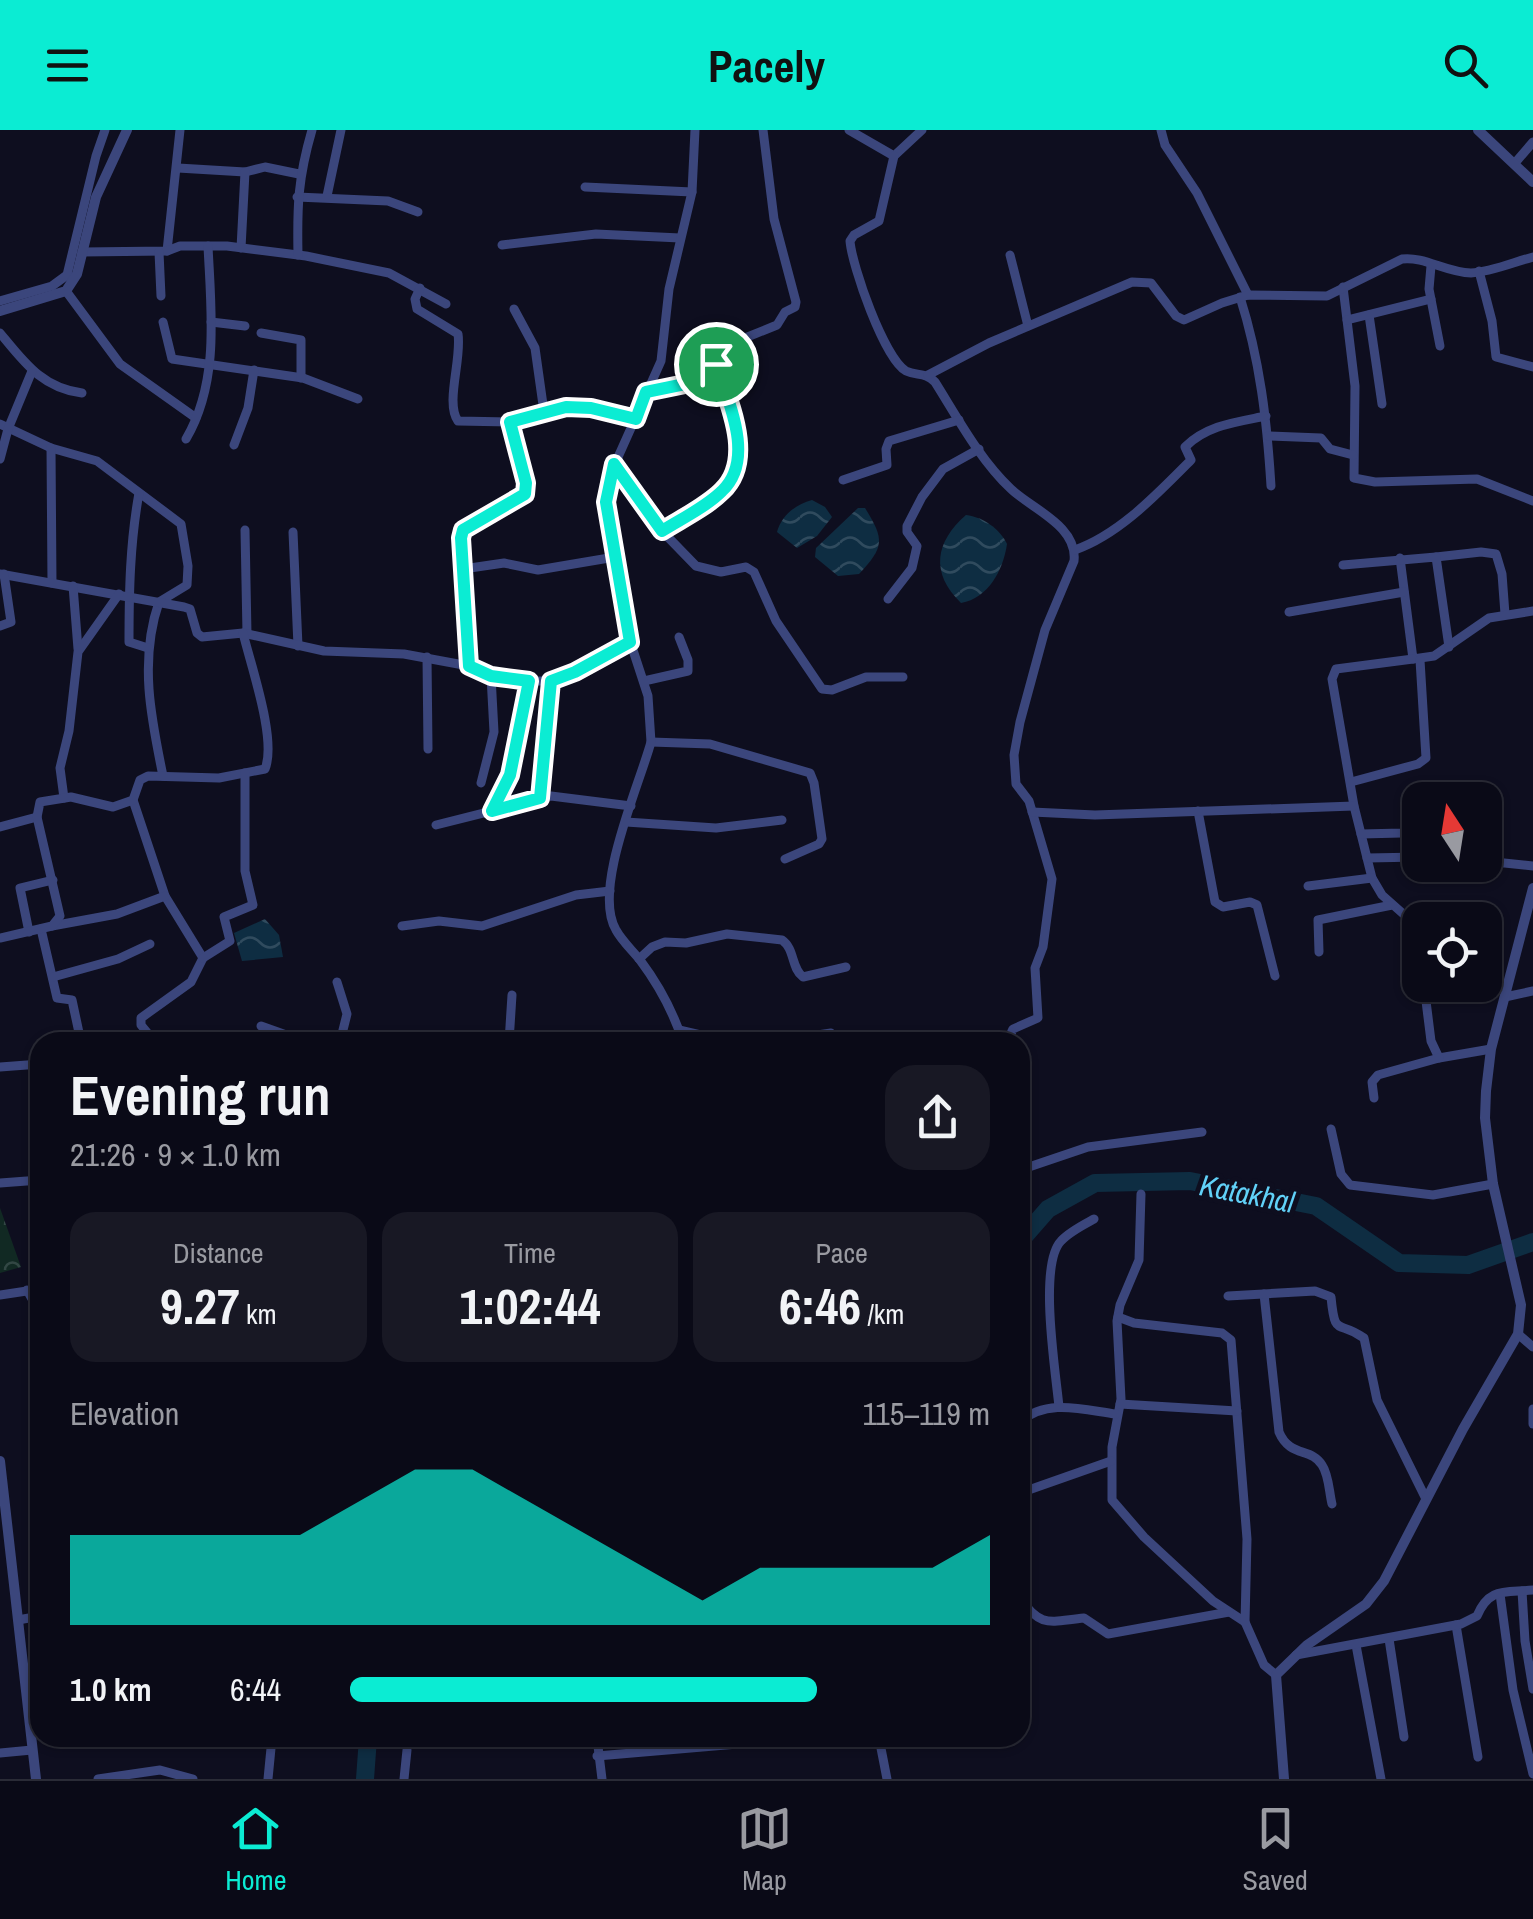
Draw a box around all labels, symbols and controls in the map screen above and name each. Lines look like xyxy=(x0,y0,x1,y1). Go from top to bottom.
text: Pacely xyxy=(708,35,825,96)
icon: menu xyxy=(40,38,95,93)
icon: search xyxy=(1438,38,1493,93)
pin xyxy=(674,322,759,407)
icon: arrive xyxy=(689,337,744,392)
north arrow xyxy=(1402,782,1502,882)
map controls xyxy=(1402,782,1502,1002)
button: locate xyxy=(1402,902,1502,1002)
text: Evening run xyxy=(70,1058,331,1132)
button: share xyxy=(885,1065,990,1170)
text: 21:26 · 9 × 1.0 km xyxy=(70,1133,281,1176)
water label: Katakhal xyxy=(1196,1164,1298,1222)
text: Distance xyxy=(173,1234,264,1272)
text: Time xyxy=(504,1234,556,1272)
text: Pace xyxy=(815,1234,868,1272)
text: 9.27 xyxy=(160,1272,240,1340)
text: 1:02:44 xyxy=(459,1272,601,1340)
text: 6:46 xyxy=(779,1272,861,1340)
text: km xyxy=(240,1295,277,1333)
text: /km xyxy=(861,1295,904,1333)
text: Elevation xyxy=(70,1392,179,1435)
text: 115–119 m xyxy=(863,1392,990,1435)
text: 1.0 km xyxy=(70,1668,152,1711)
text: 6:44 xyxy=(230,1668,281,1711)
tab: Home xyxy=(225,1801,287,1899)
tab: Map xyxy=(737,1801,792,1899)
tab: Saved xyxy=(1243,1801,1308,1899)

